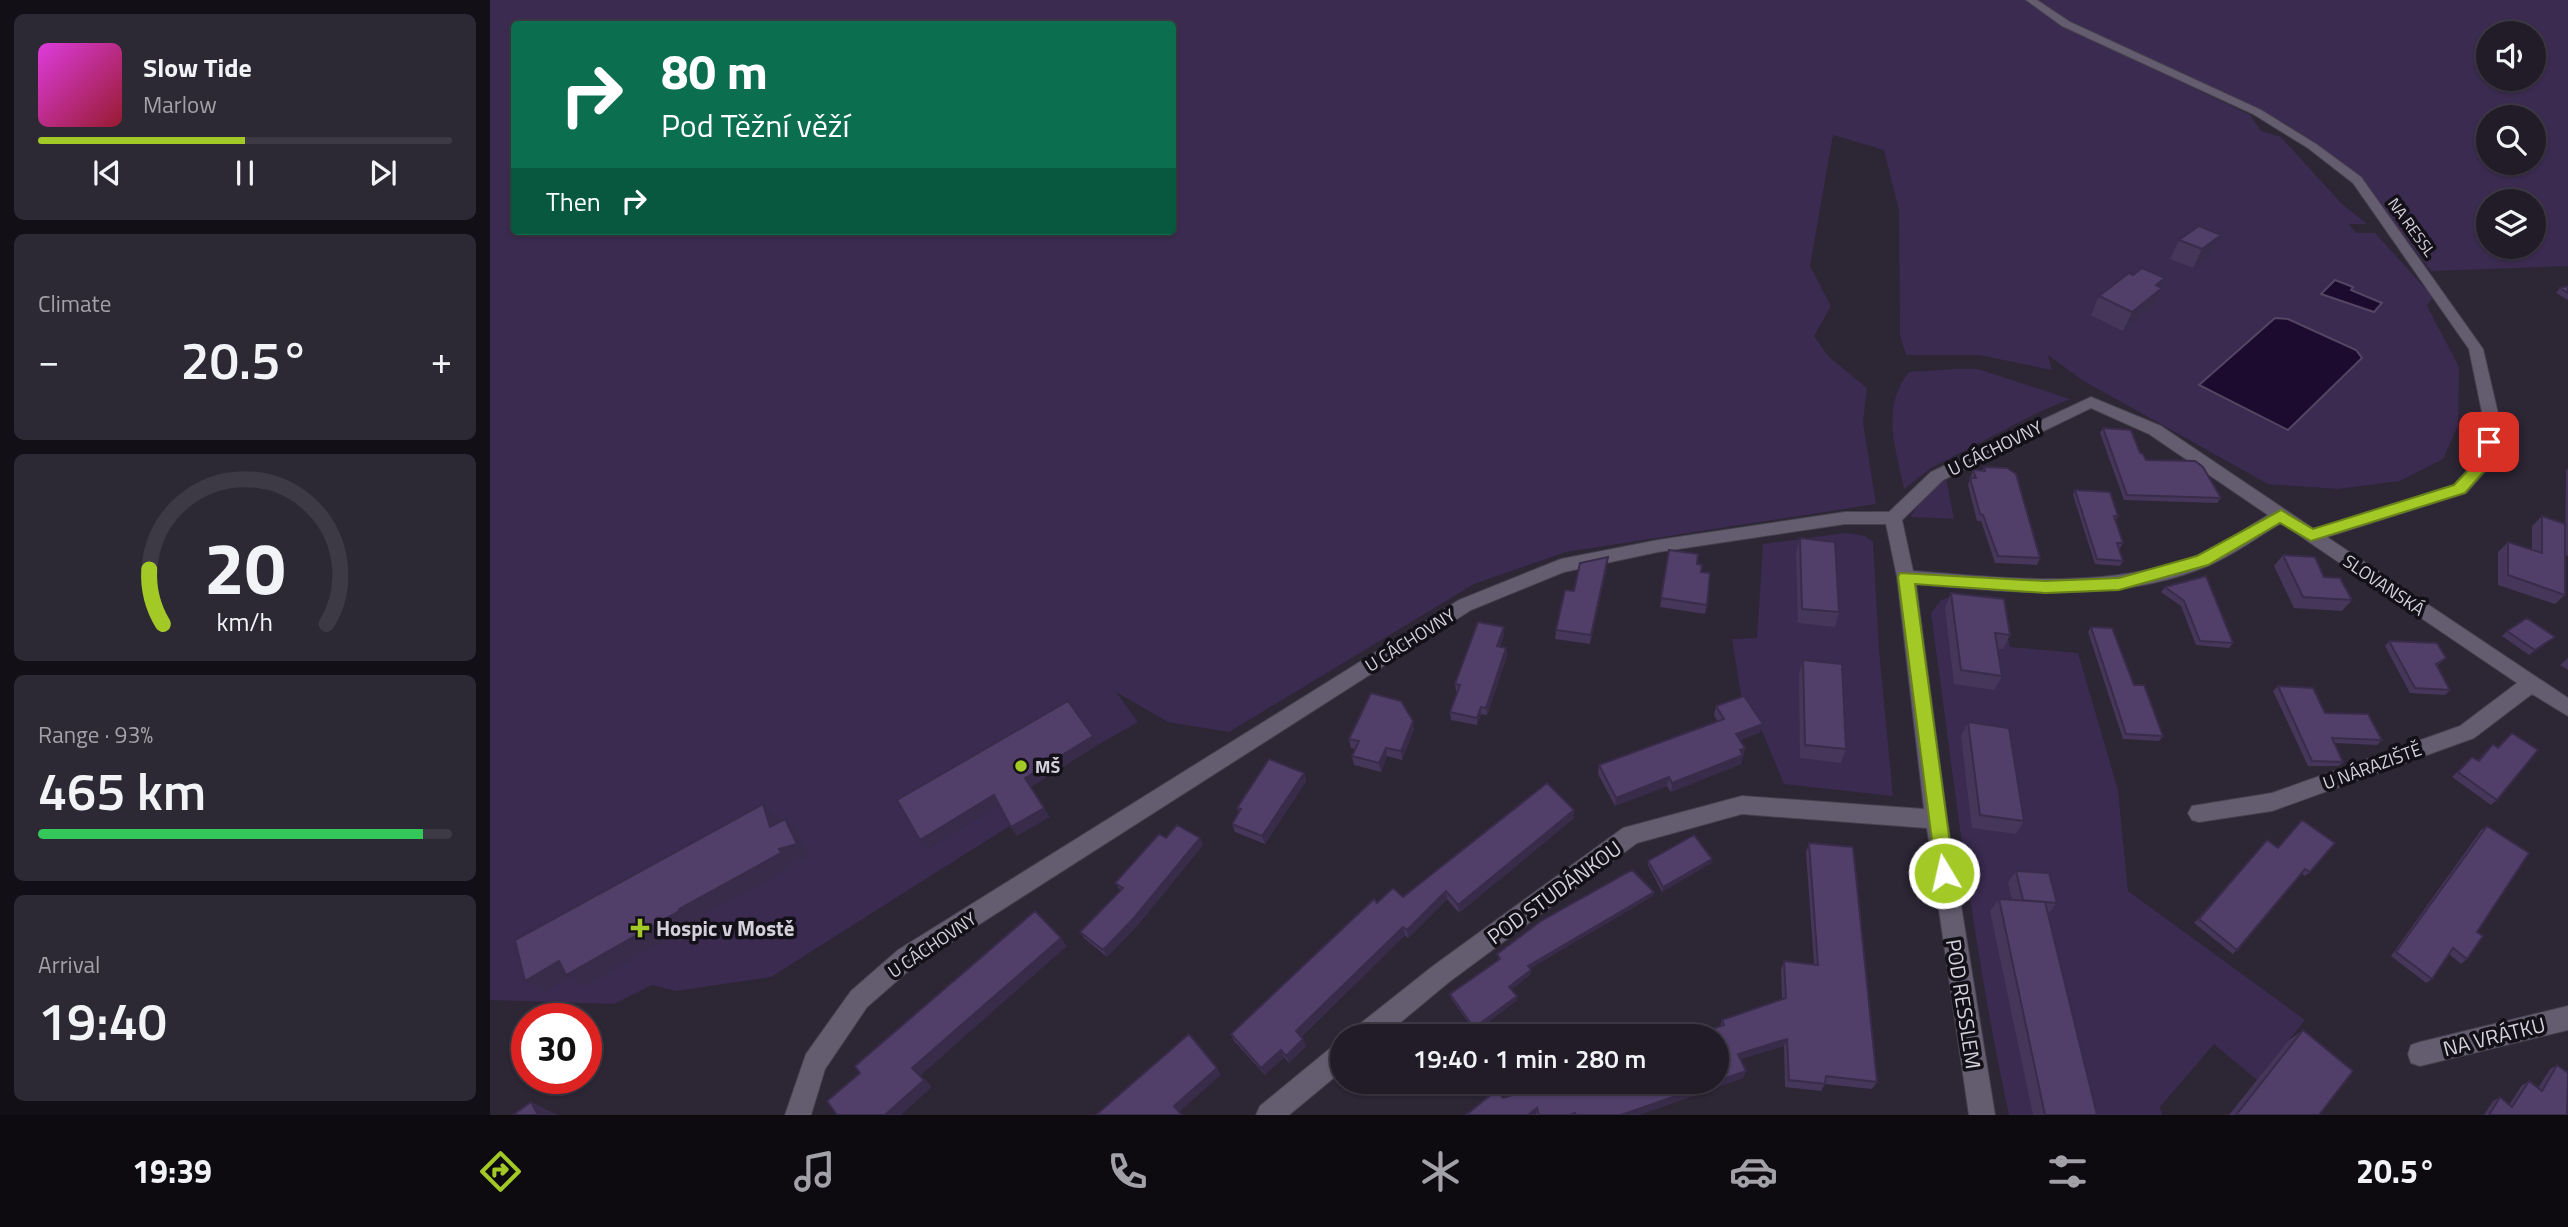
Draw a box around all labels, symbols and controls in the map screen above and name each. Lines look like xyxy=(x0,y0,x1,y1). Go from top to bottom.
map controls xyxy=(2476,21,2546,259)
button: sound xyxy=(2476,21,2546,91)
text: 80 m xyxy=(661,33,768,108)
text: Slow Tide xyxy=(143,48,252,87)
icon: right xyxy=(546,49,637,140)
text: Marlow xyxy=(143,87,217,122)
text: Pod Těžní věží xyxy=(661,101,849,149)
button: search xyxy=(2476,105,2546,175)
icon: previous xyxy=(88,154,126,192)
icon: pause xyxy=(226,154,264,192)
icon: next xyxy=(364,154,402,192)
text: Then xyxy=(546,182,601,221)
icon: right xyxy=(615,182,653,220)
button: layers xyxy=(2476,189,2546,259)
street label: NA RESSL xyxy=(2382,193,2442,262)
text: Climate xyxy=(38,286,111,321)
text: 20.5° xyxy=(181,320,309,399)
text: − xyxy=(38,331,59,389)
text: + xyxy=(431,331,452,389)
pin xyxy=(2459,412,2519,472)
street label: U CÁCHOVNY xyxy=(1943,413,2047,482)
icon: arrive xyxy=(2470,423,2508,461)
text: 20 xyxy=(204,512,286,622)
street label: SLOVANSKÁ xyxy=(2338,548,2430,622)
street label: U CÁCHOVNY xyxy=(1360,601,1461,678)
text: km/h xyxy=(217,602,273,640)
text: Range · 93% xyxy=(38,717,153,752)
street label: U NÁRAZIŠTĚ xyxy=(2319,736,2425,796)
text: 465 km xyxy=(38,751,206,830)
place label: MŠ xyxy=(1035,753,1060,780)
marker: MŠ xyxy=(1013,758,1029,774)
street label: POD STUDÁNKOU xyxy=(1480,832,1628,952)
position arrow xyxy=(1907,836,1981,910)
street label: U CÁCHOVNY xyxy=(882,905,982,985)
place label: Hospic v Mostě xyxy=(656,912,794,944)
marker: Hospic v Mostě xyxy=(630,918,650,938)
street label: POD RESSLEM xyxy=(1938,937,1990,1071)
text: Arrival xyxy=(38,947,100,982)
text: 19:40 xyxy=(38,981,167,1060)
speed limit sign: 30 xyxy=(511,1003,602,1094)
street label: NA VRÁTKU xyxy=(2439,1008,2549,1064)
text: 19:40 · 1 min · 280 m xyxy=(1413,1039,1646,1078)
text: 19:39 xyxy=(132,1147,212,1195)
icon: directions xyxy=(476,1147,525,1196)
icon: music xyxy=(790,1147,839,1196)
icon: phone xyxy=(1103,1147,1152,1196)
icon: climate xyxy=(1416,1147,1465,1196)
icon: car xyxy=(1729,1147,1778,1196)
icon: filters xyxy=(2043,1147,2092,1196)
text: 20.5° xyxy=(2356,1147,2436,1195)

